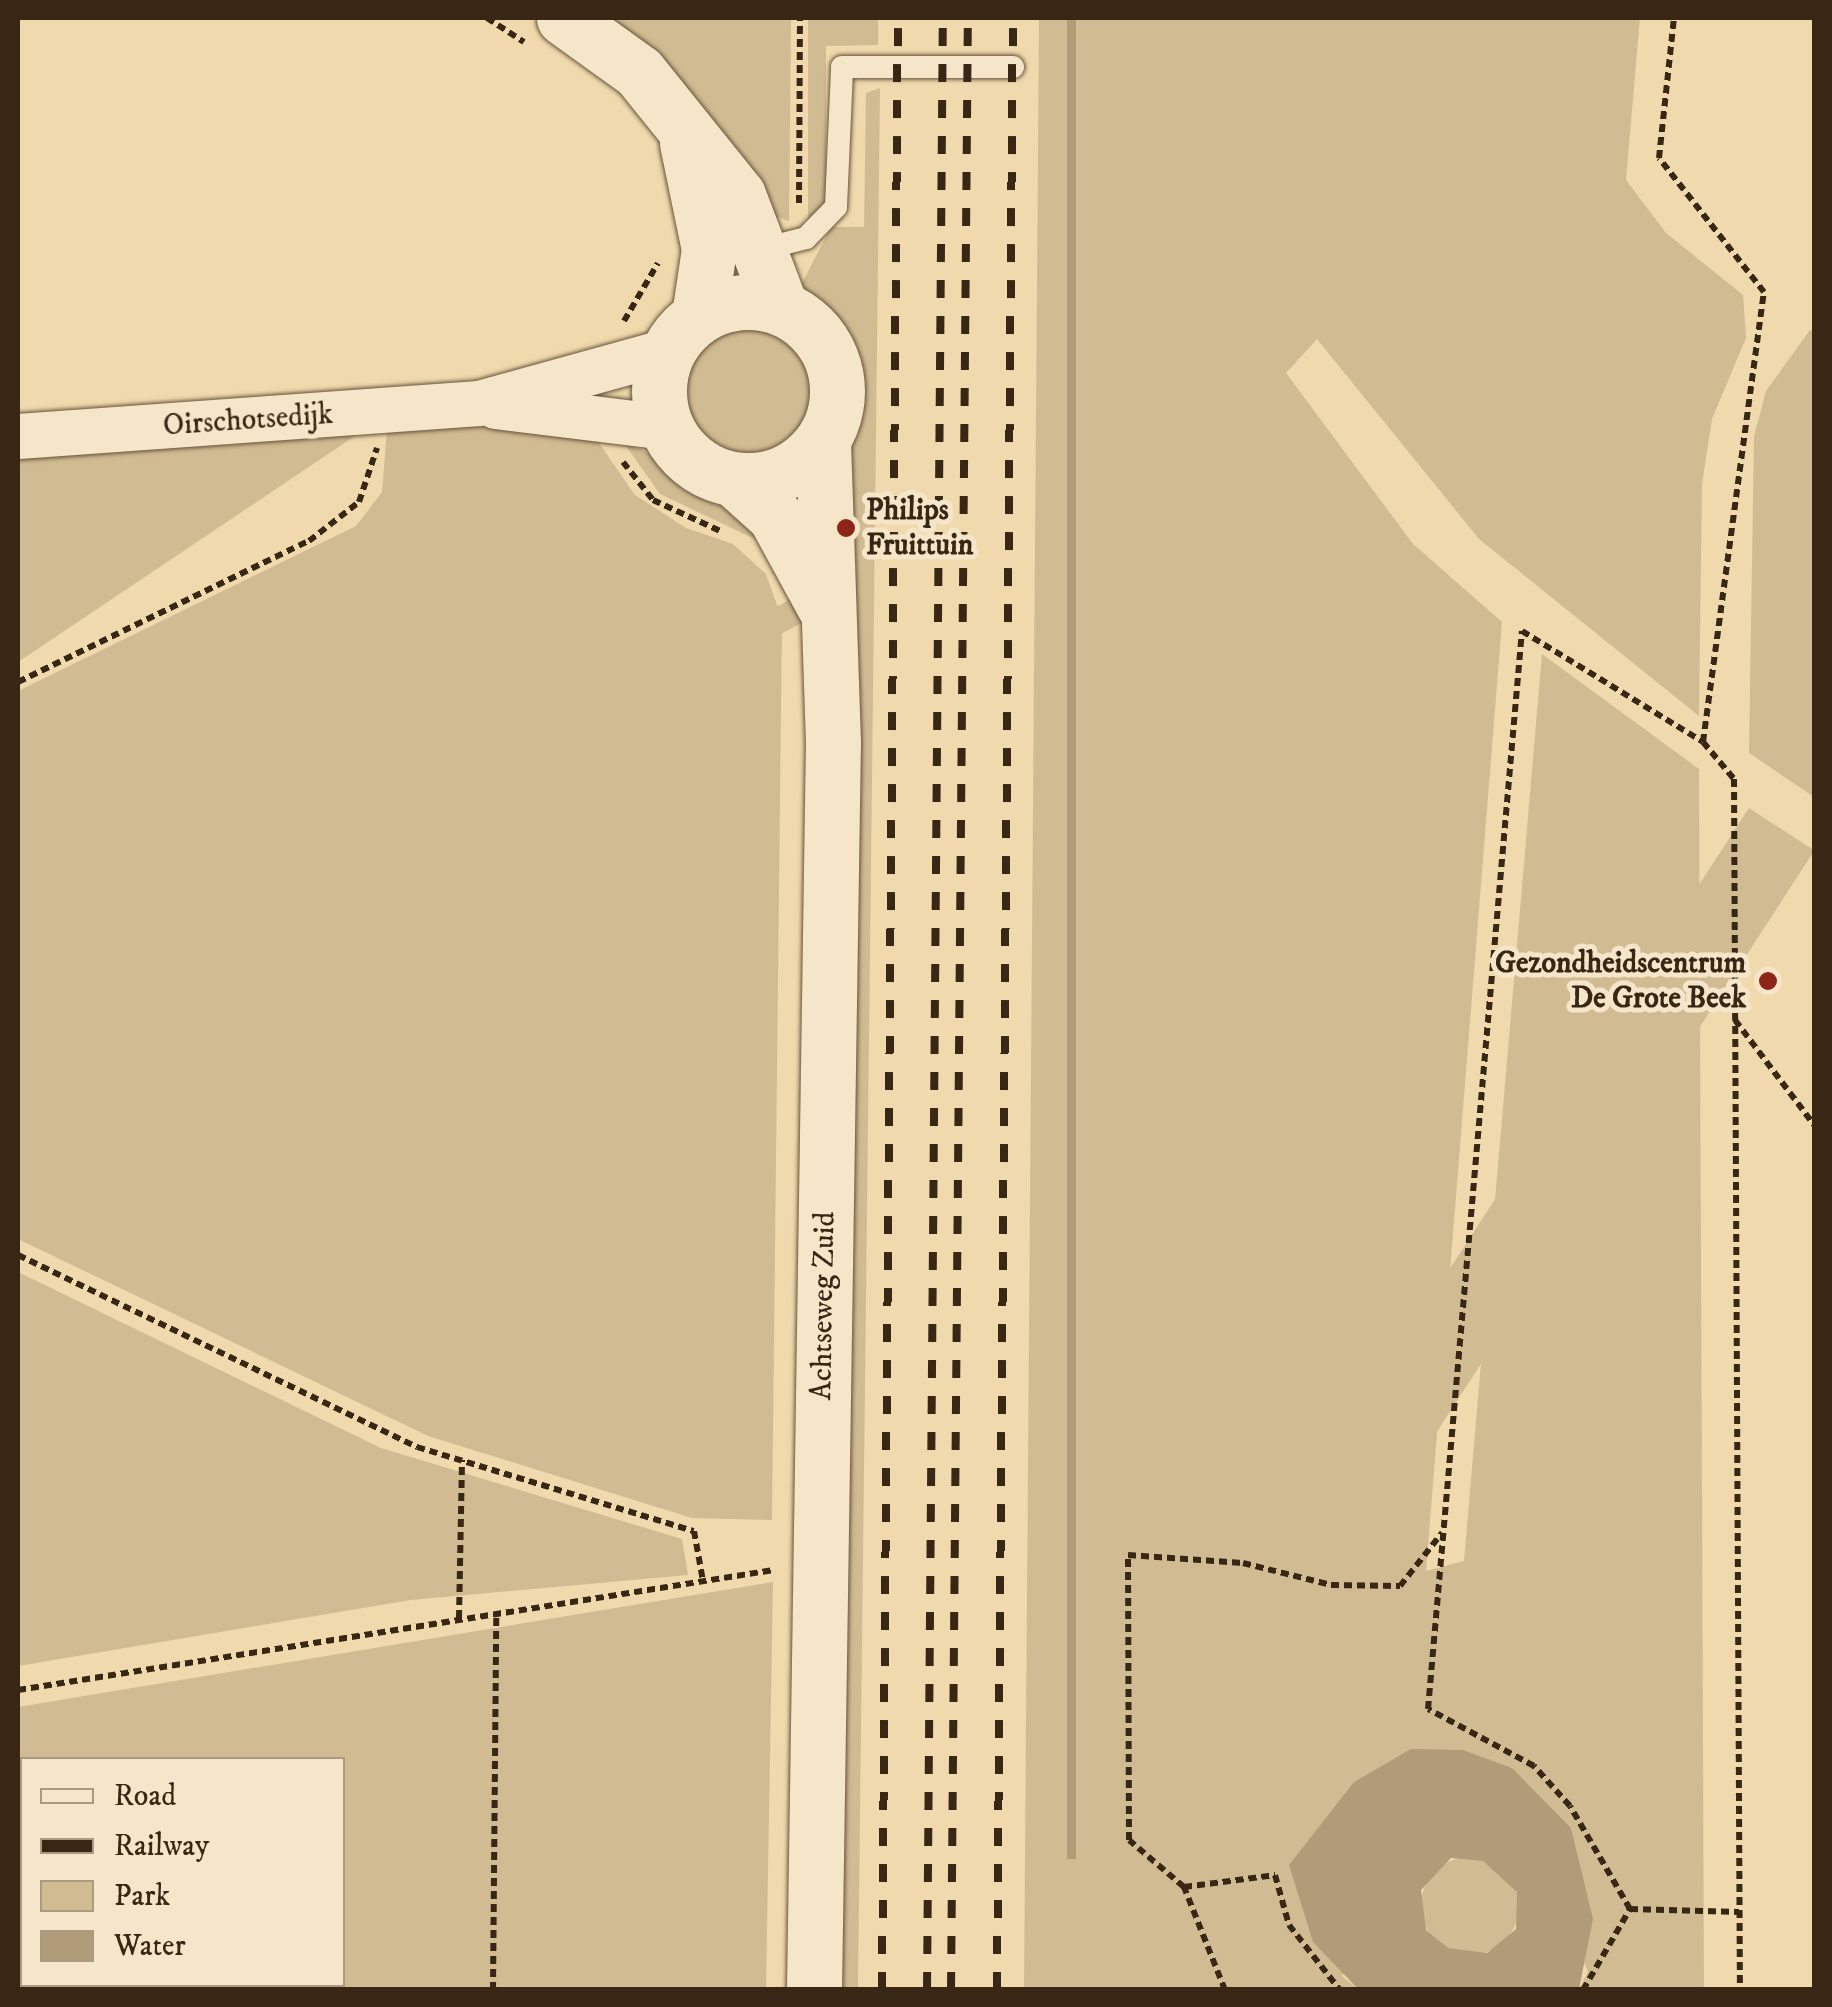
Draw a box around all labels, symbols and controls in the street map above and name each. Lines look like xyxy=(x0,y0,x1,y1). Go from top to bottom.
street label: Oirschotsedijk xyxy=(162,397,334,445)
place label: Philips Fruittuin xyxy=(866,493,973,564)
marker: Philips Fruittuin xyxy=(835,517,857,539)
place label: Gezondheidscentrum De Grote Beek xyxy=(1495,946,1746,1016)
marker: Gezondheidscentrum De Grote Beek xyxy=(1755,968,1781,994)
street label: Achtseweg Zuid xyxy=(804,1211,844,1401)
legend xyxy=(20,1757,345,1987)
text: Road xyxy=(114,1778,176,1815)
text: Railway xyxy=(114,1828,209,1865)
text: Park xyxy=(114,1878,170,1915)
text: Water xyxy=(114,1928,186,1965)

